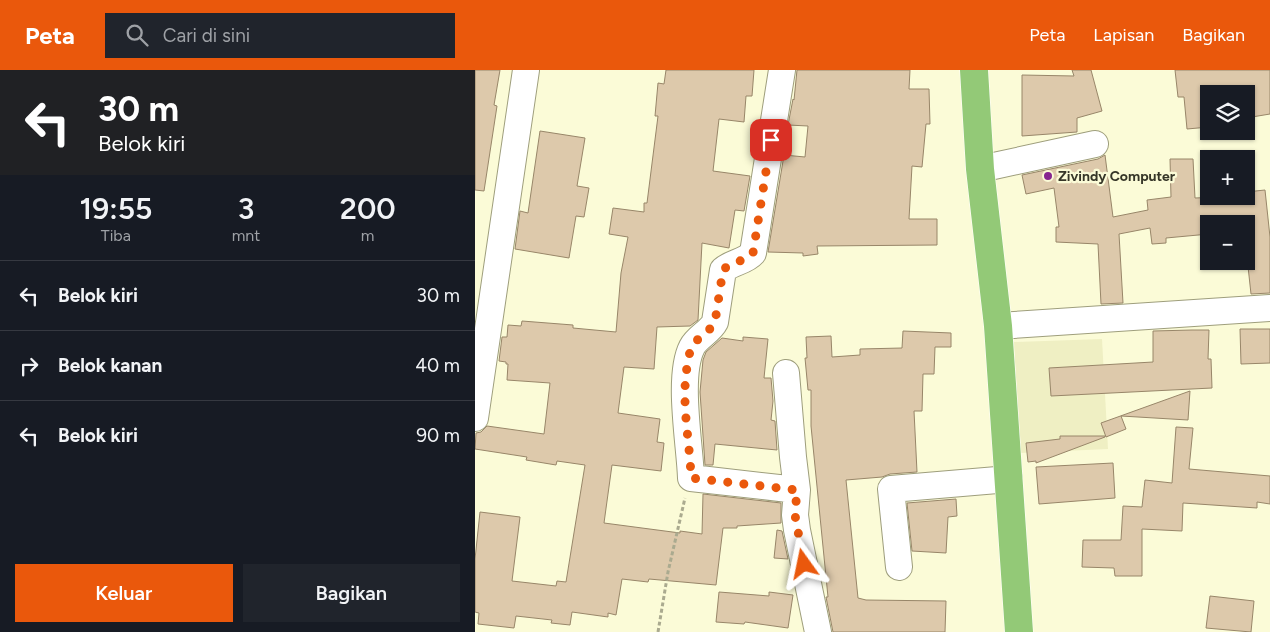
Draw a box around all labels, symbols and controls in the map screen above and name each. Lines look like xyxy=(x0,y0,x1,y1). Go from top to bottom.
search box xyxy=(105,13,455,58)
text: Peta xyxy=(25,21,75,50)
icon: search xyxy=(123,21,151,49)
text: Cari di sini xyxy=(163,24,250,47)
text: Peta xyxy=(1029,24,1065,46)
text: Lapisan xyxy=(1093,24,1154,46)
text: Bagikan xyxy=(1182,24,1245,46)
map controls xyxy=(1200,85,1255,270)
button: layers xyxy=(1200,85,1255,140)
text: 30 m xyxy=(98,88,179,130)
icon: left xyxy=(15,90,80,155)
pin xyxy=(750,119,792,161)
icon: arrive xyxy=(757,126,785,154)
text: Belok kiri xyxy=(98,130,185,157)
button: + xyxy=(1200,150,1255,205)
place label: Zivindy Computer xyxy=(1058,168,1176,185)
marker: Zivindy Computer xyxy=(1042,170,1054,182)
text: 19:55 xyxy=(79,190,152,227)
text: 3 xyxy=(238,190,254,227)
text: 200 xyxy=(340,190,396,227)
button: − xyxy=(1200,215,1255,270)
text: Tiba xyxy=(101,226,131,245)
text: mnt xyxy=(232,226,260,245)
text: m xyxy=(361,226,374,245)
icon: left xyxy=(15,282,43,310)
text: Belok kiri xyxy=(58,284,138,307)
text: 30 m xyxy=(417,284,460,307)
icon: right xyxy=(15,352,43,380)
text: Belok kanan xyxy=(58,354,162,377)
text: 40 m xyxy=(415,354,460,377)
icon: left xyxy=(15,422,43,450)
text: Belok kiri xyxy=(58,424,138,447)
text: 90 m xyxy=(416,424,460,447)
position arrow xyxy=(777,537,829,589)
button: Keluar xyxy=(15,564,233,622)
button: Bagikan xyxy=(243,564,460,622)

